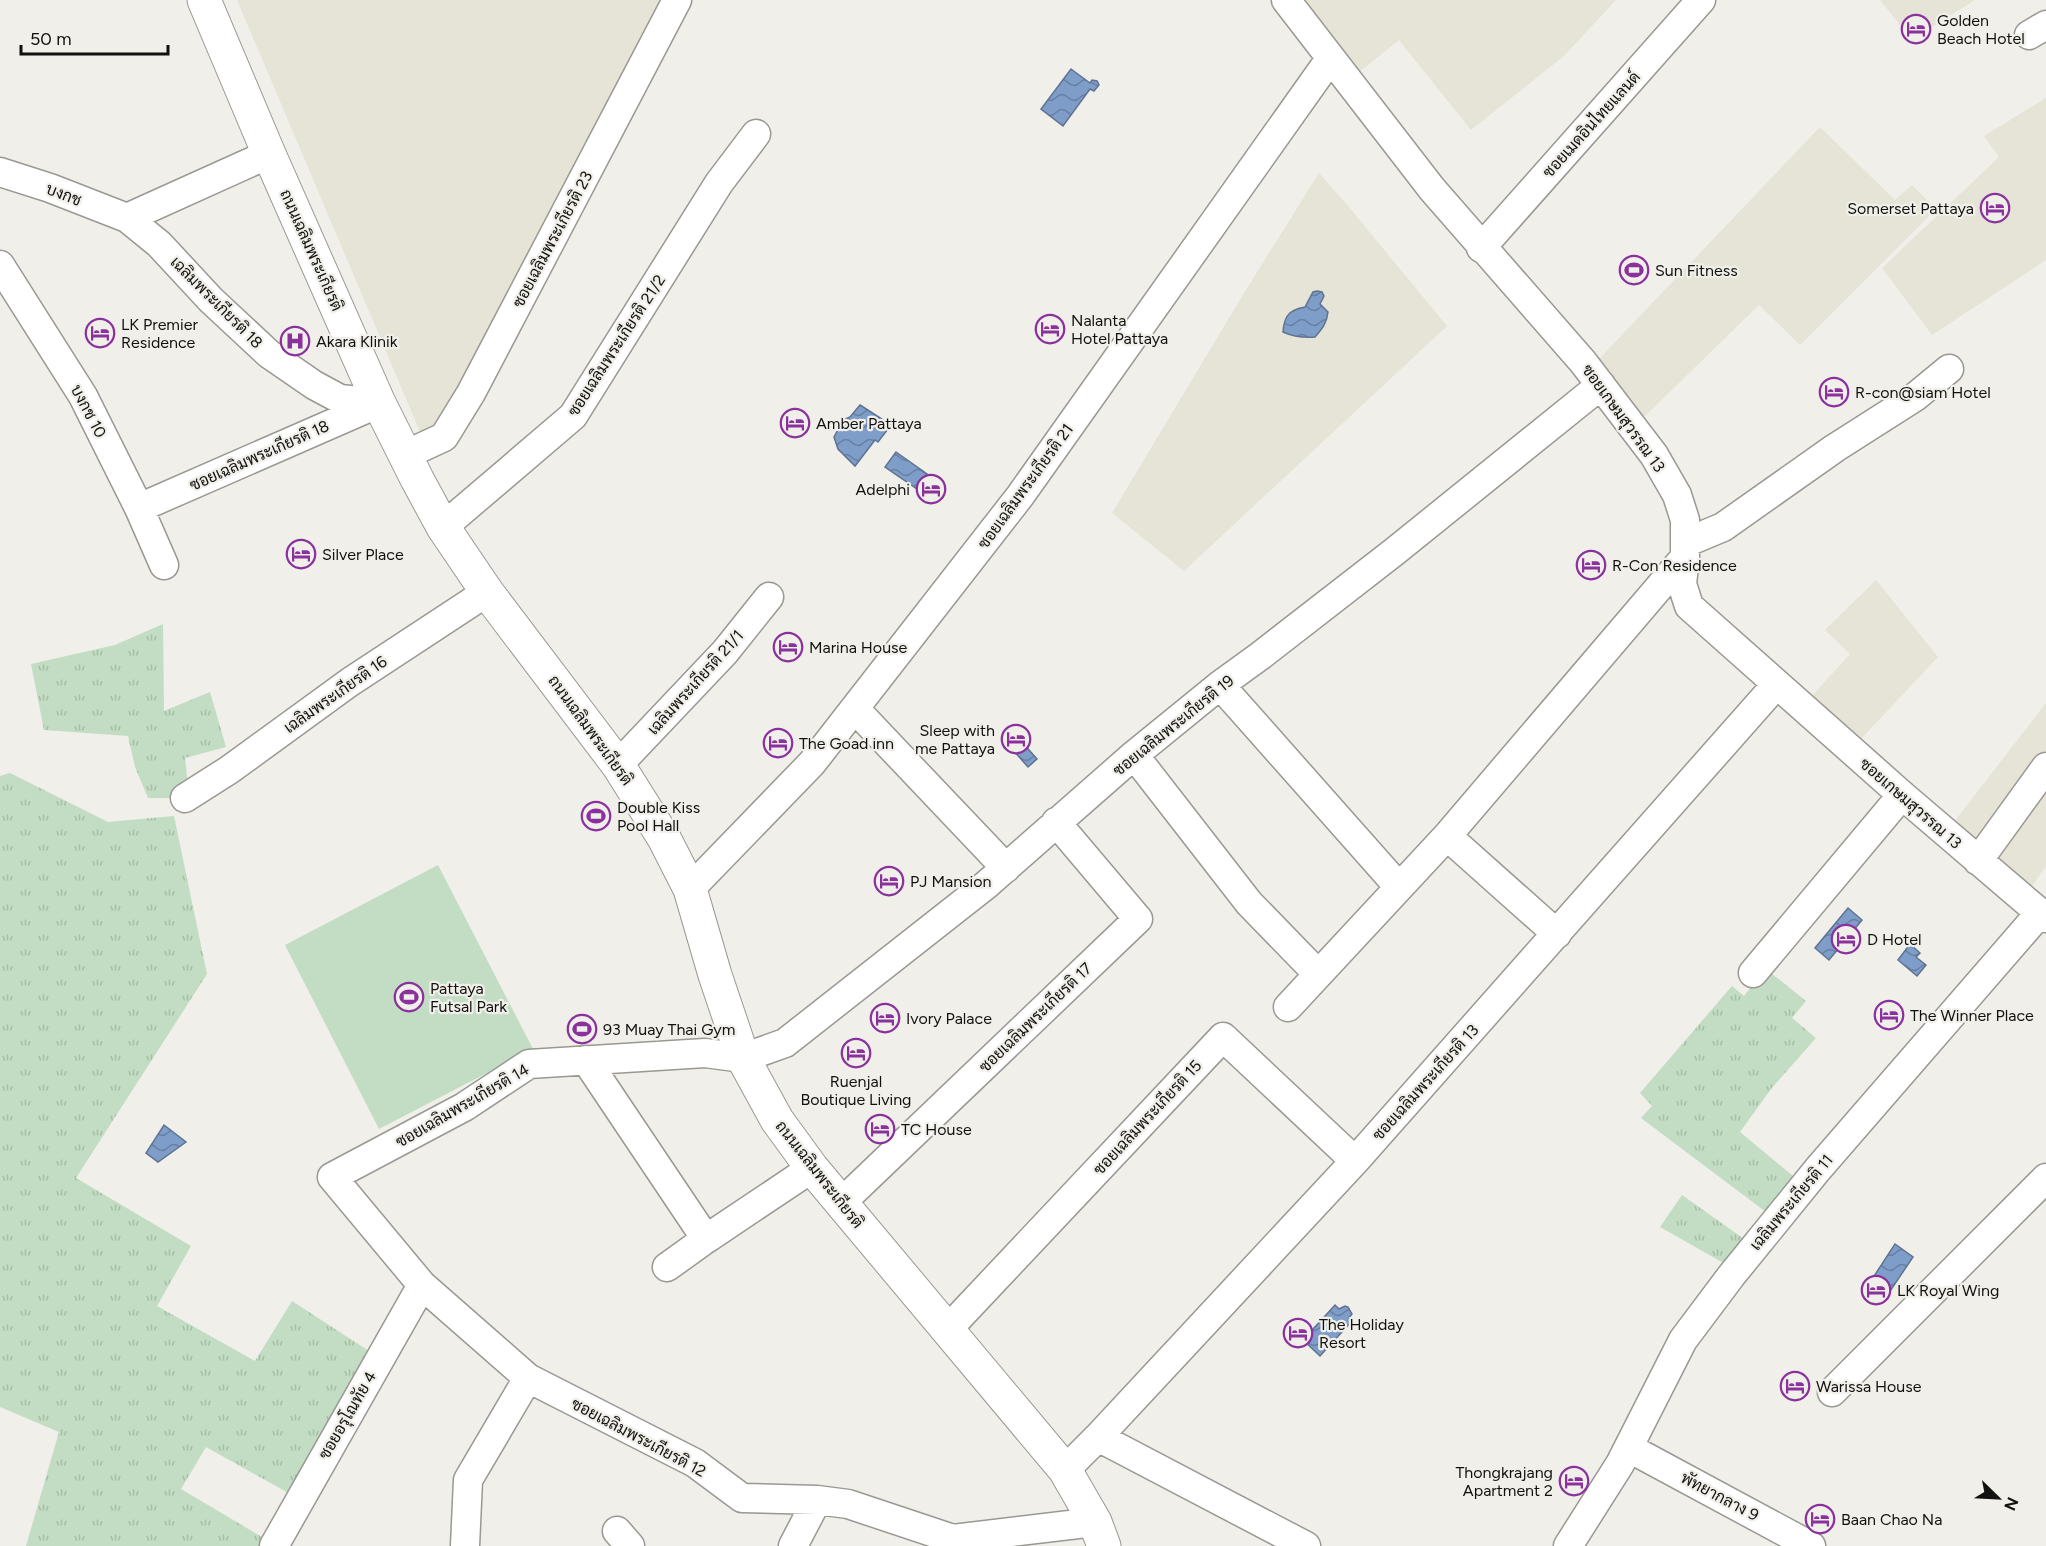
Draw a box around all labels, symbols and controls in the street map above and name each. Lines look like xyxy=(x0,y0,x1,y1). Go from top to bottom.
place label: Golden Beach Hotel xyxy=(1937,11,2025,48)
hotel icon: Golden Beach Hotel xyxy=(1900,13,1932,45)
scale bar xyxy=(21,18,168,56)
text: 50 m xyxy=(30,28,72,50)
street label: ซอยเมดอินไทยแลนด์ xyxy=(1536,65,1644,181)
street label: ซอยเฉลิมพระเกียรติ 23 xyxy=(507,167,596,311)
street label: บงกช xyxy=(43,179,84,210)
street label: ถนนเฉลิมพระเกียรติ xyxy=(276,185,349,314)
hotel icon: Somerset Pattaya xyxy=(1979,192,2011,224)
place label: Somerset Pattaya xyxy=(1847,199,1974,218)
street label: เฉลิมพระเกียรติ 18 xyxy=(167,251,268,352)
sports icon: Sun Fitness xyxy=(1618,254,1650,286)
place label: Sun Fitness xyxy=(1655,261,1738,280)
street label: ซอยเฉลิมพระเกียรติ 21/2 xyxy=(562,270,669,420)
place label: Nalanta Hotel Pattaya xyxy=(1071,311,1168,348)
hotel icon: Nalanta Hotel Pattaya xyxy=(1034,313,1066,345)
place label: LK Premier Residence xyxy=(121,315,198,352)
hotel icon: LK Premier Residence xyxy=(84,317,116,349)
hospital icon: Akara Klinik xyxy=(279,325,311,357)
place label: Akara Klinik xyxy=(316,332,398,351)
street label: ซอยเกษมสุวรรณ 13 xyxy=(1576,361,1669,477)
hotel icon: R-con@siam Hotel xyxy=(1818,376,1850,408)
street label: บงกช 10 xyxy=(67,381,110,441)
place label: R-con@siam Hotel xyxy=(1855,383,1991,402)
hotel icon: Amber Pattaya xyxy=(779,407,811,439)
street label: ซอยเฉลิมพระเกียรติ 18 xyxy=(186,414,332,495)
place label: Amber Pattaya xyxy=(816,414,922,433)
street label: ซอยเฉลิมพระเกียรติ 21 xyxy=(972,419,1077,552)
hotel icon: Adelphi xyxy=(915,473,947,505)
place label: Adelphi xyxy=(856,480,910,499)
hotel icon: Silver Place xyxy=(285,538,317,570)
place label: Silver Place xyxy=(322,545,404,564)
hotel icon: R-Con Residence xyxy=(1575,549,1607,581)
place label: R-Con Residence xyxy=(1612,556,1737,575)
street label: เฉลิมพระเกียรติ 21/1 xyxy=(642,625,747,739)
hotel icon: Marina House xyxy=(772,631,804,663)
place label: Marina House xyxy=(809,638,908,657)
street label: เฉลิมพระเกียรติ 16 xyxy=(279,650,390,737)
street label: ซอยเฉลิมพระเกียรติ 19 xyxy=(1108,669,1238,780)
street label: ถนนเฉลิมพระเกียรติ xyxy=(544,670,639,789)
place label: Sleep with me Pattaya xyxy=(915,721,995,758)
hotel icon: Sleep with me Pattaya xyxy=(1000,723,1032,755)
hotel icon: The Goad inn xyxy=(762,727,794,759)
place label: The Goad inn xyxy=(799,734,894,753)
street label: ซอยเกษมสุวรรณ 13 xyxy=(1855,754,1965,854)
place label: Double Kiss Pool Hall xyxy=(617,798,700,835)
sports icon: Double Kiss Pool Hall xyxy=(580,800,612,832)
hotel icon: PJ Mansion xyxy=(873,865,905,897)
place label: PJ Mansion xyxy=(910,872,992,891)
hotel icon: D Hotel xyxy=(1830,923,1862,955)
place label: D Hotel xyxy=(1867,930,1922,949)
street label: ซอยเฉลิมพระเกียรติ 17 xyxy=(974,957,1096,1076)
place label: Pattaya Futsal Park xyxy=(430,979,507,1016)
sports icon: Pattaya Futsal Park xyxy=(393,981,425,1013)
hotel icon: The Winner Place xyxy=(1873,999,1905,1031)
hotel icon: Ivory Palace xyxy=(869,1002,901,1034)
place label: The Winner Place xyxy=(1910,1006,2034,1025)
place label: Ivory Palace xyxy=(906,1009,992,1028)
sports icon: 93 Muay Thai Gym xyxy=(566,1013,598,1045)
street label: ซอยเฉลิมพระเกียรติ 13 xyxy=(1367,1019,1482,1144)
place label: 93 Muay Thai Gym xyxy=(603,1020,735,1039)
hotel icon: Ruenjal Boutique Living xyxy=(840,1037,872,1069)
street label: ซอยเฉลิมพระเกียรติ 15 xyxy=(1088,1055,1205,1179)
street label: ซอยเฉลิมพระเกียรติ 14 xyxy=(391,1058,532,1151)
place label: Ruenjal Boutique Living xyxy=(801,1072,912,1109)
hotel icon: TC House xyxy=(864,1113,896,1145)
street label: ถนนเฉลิมพระเกียรติ xyxy=(772,1115,869,1232)
place label: TC House xyxy=(901,1120,972,1139)
street label: เฉลิมพระเกียรติ 11 xyxy=(1744,1149,1837,1254)
hotel icon: LK Royal Wing xyxy=(1860,1274,1892,1306)
place label: LK Royal Wing xyxy=(1897,1281,1999,1300)
place label: The Holiday Resort xyxy=(1319,1315,1404,1352)
hotel icon: The Holiday Resort xyxy=(1282,1317,1314,1349)
street label: ซอยอรุโณทัย 4 xyxy=(313,1367,382,1464)
hotel icon: Warissa House xyxy=(1779,1370,1811,1402)
place label: Warissa House xyxy=(1816,1377,1922,1396)
street label: ซอยเฉลิมพระเกียรติ 12 xyxy=(568,1392,710,1481)
place label: Thongkrajang Apartment 2 xyxy=(1456,1463,1553,1500)
hotel icon: Thongkrajang Apartment 2 xyxy=(1558,1465,1590,1497)
street label: พัทยากลาง 9 xyxy=(1678,1467,1762,1525)
north arrow xyxy=(1968,1468,2028,1528)
text: N xyxy=(2000,1494,2022,1513)
hotel icon: Baan Chao Na xyxy=(1804,1503,1836,1535)
place label: Baan Chao Na xyxy=(1841,1510,1942,1529)

